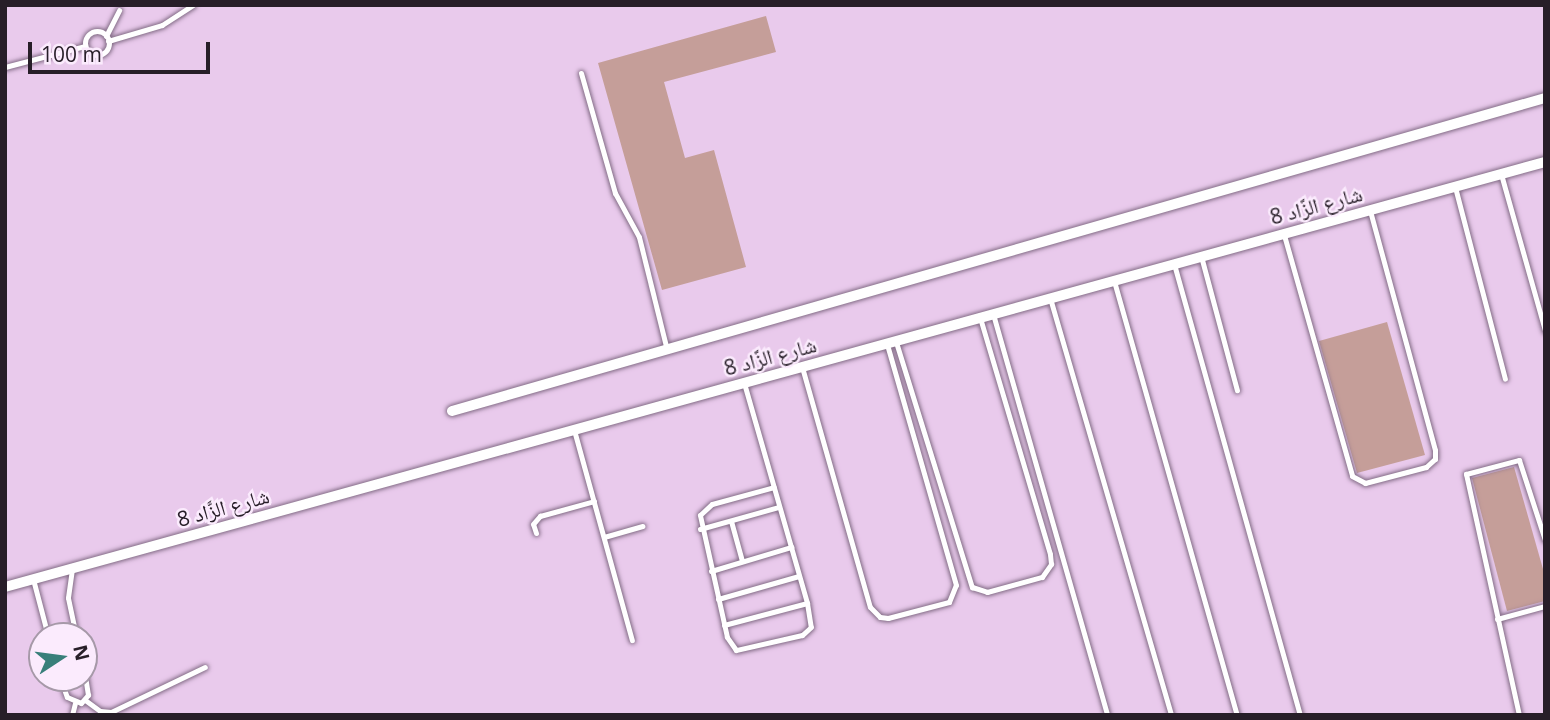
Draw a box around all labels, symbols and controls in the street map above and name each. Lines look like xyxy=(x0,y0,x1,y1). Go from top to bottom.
scale bar xyxy=(32,28,214,72)
text: 100 m xyxy=(41,40,102,68)
street label: شارع الزَّاد 8 xyxy=(1267,181,1365,229)
street label: شارع الزَّاد 8 xyxy=(721,332,819,380)
street label: شارع الزَّاد 8 xyxy=(174,483,272,531)
north arrow xyxy=(28,622,98,692)
text: N xyxy=(67,642,96,663)

